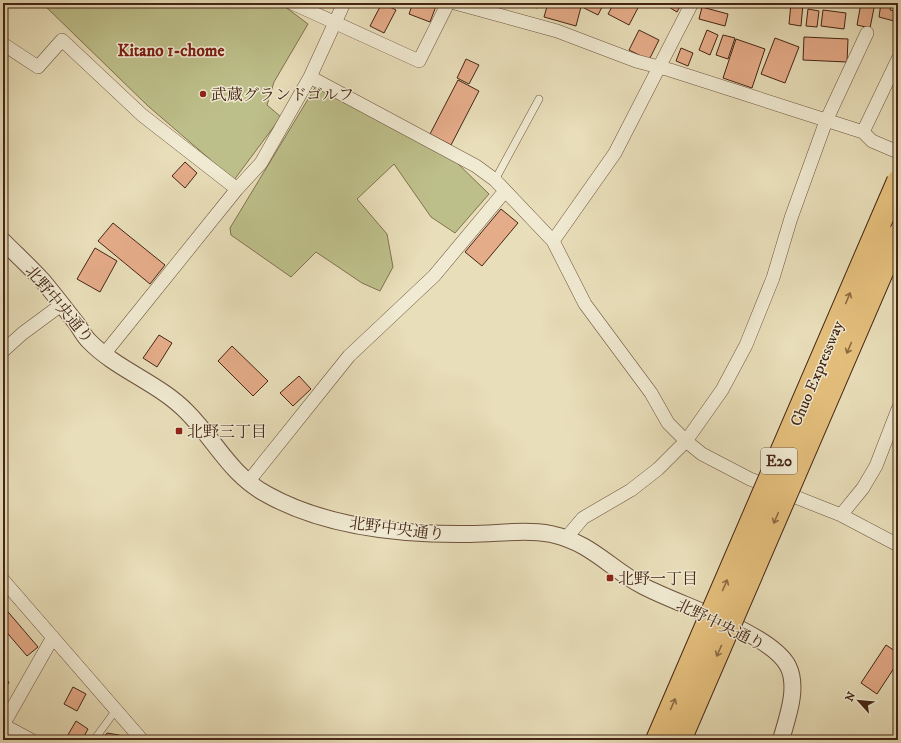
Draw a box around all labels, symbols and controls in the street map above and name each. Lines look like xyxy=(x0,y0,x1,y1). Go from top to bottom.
district label: Kitano 1-chome xyxy=(117,40,225,62)
place label: 武蔵グランドゴルフ xyxy=(211,85,354,105)
marker: 武蔵グランドゴルフ xyxy=(198,89,208,99)
street label: 北野中央通り xyxy=(21,261,98,348)
one-way arrow xyxy=(845,293,852,305)
street label: Chuo Expressway xyxy=(786,317,848,429)
one-way arrow xyxy=(845,341,853,353)
place label: 北野三丁目 xyxy=(187,422,267,442)
marker: 北野三丁目 xyxy=(174,426,184,436)
road number: E20 xyxy=(761,448,797,474)
one-way arrow xyxy=(772,512,779,524)
street label: 北野中央通り xyxy=(348,513,446,545)
place label: 北野一丁目 xyxy=(618,569,698,589)
marker: 北野一丁目 xyxy=(605,573,615,583)
one-way arrow xyxy=(721,579,729,591)
street label: 北野中央通り xyxy=(673,595,768,655)
one-way arrow xyxy=(715,644,722,656)
north arrow xyxy=(839,681,879,721)
text: N xyxy=(843,690,859,704)
one-way arrow xyxy=(669,699,677,711)

